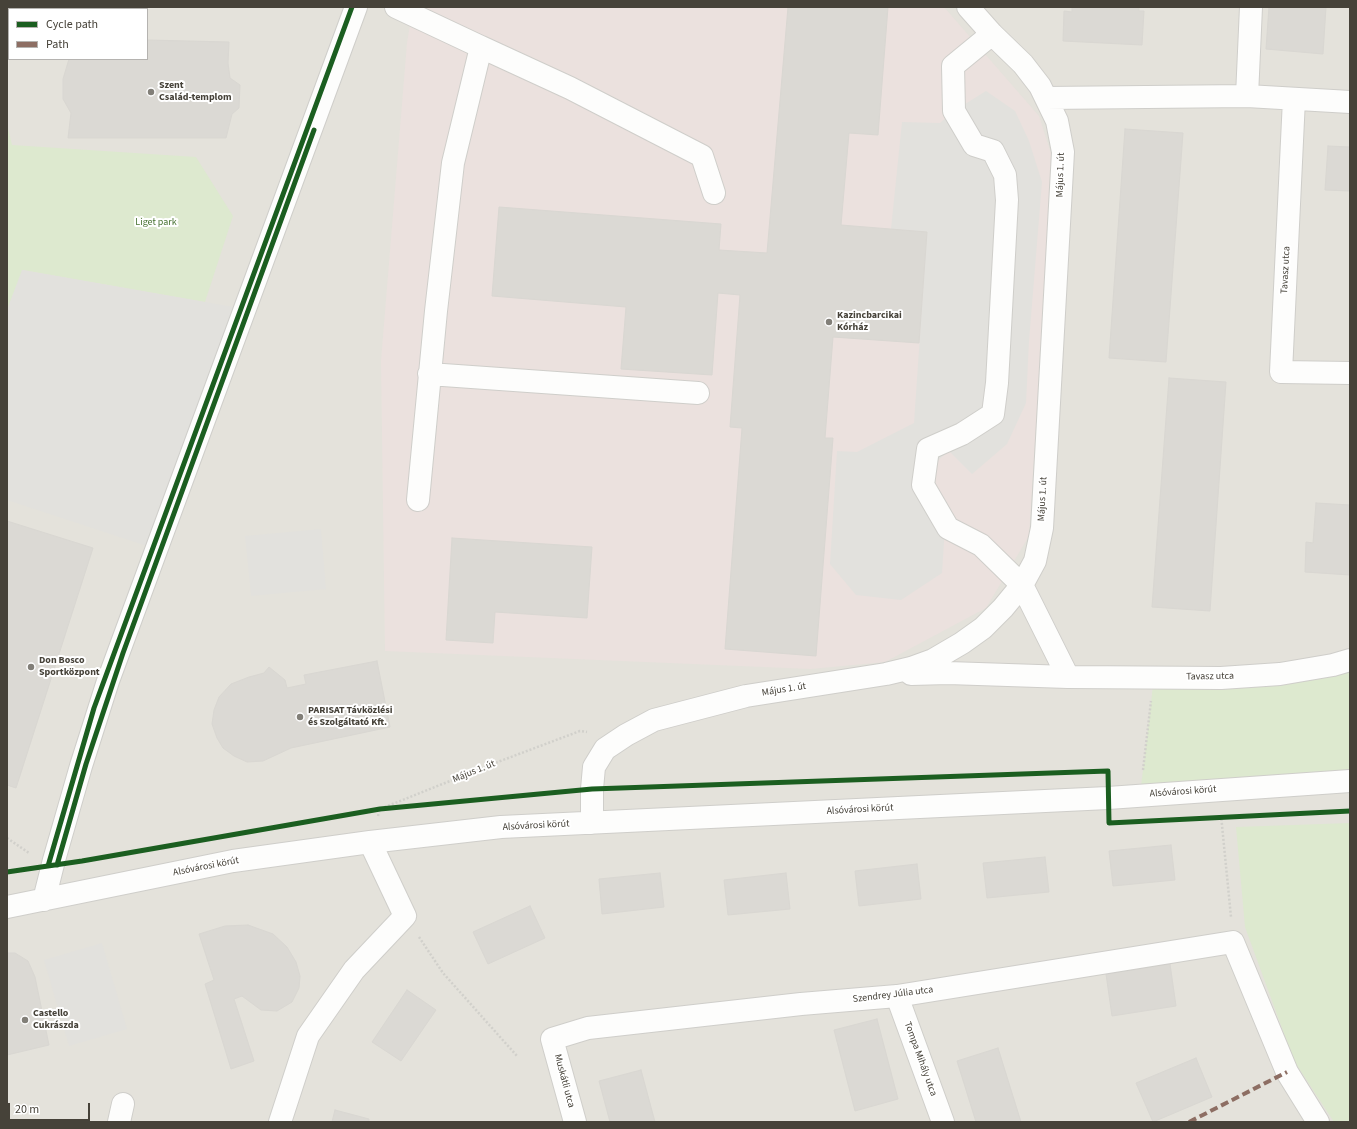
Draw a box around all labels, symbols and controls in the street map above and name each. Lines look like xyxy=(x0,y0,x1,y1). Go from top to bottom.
legend xyxy=(8,8,148,60)
text: Cycle path xyxy=(46,16,98,33)
text: Path xyxy=(46,36,69,53)
place label: Szent Család-templom xyxy=(159,80,232,104)
marker: Szent Család-templom xyxy=(146,87,156,97)
street label: Május 1. út xyxy=(1054,152,1068,198)
park label: Liget park xyxy=(135,217,177,229)
street label: Tavasz utca xyxy=(1279,246,1293,294)
place label: Kazincbarcikai Kórház xyxy=(837,310,902,334)
marker: Kazincbarcikai Kórház xyxy=(824,317,834,327)
street label: Május 1. út xyxy=(1036,476,1050,522)
place label: Don Bosco Sportközpont xyxy=(39,655,100,678)
marker: Don Bosco Sportközpont xyxy=(26,662,36,672)
street label: Tavasz utca xyxy=(1186,671,1234,683)
street label: Május 1. út xyxy=(761,681,807,699)
place label: PARISAT Távközlési és Szolgáltató Kft. xyxy=(308,705,392,728)
marker: PARISAT Távközlési és Szolgáltató Kft. xyxy=(295,712,305,722)
street label: Május 1. út xyxy=(451,758,497,786)
street label: Alsóvárosi körút xyxy=(1149,784,1217,800)
street label: Alsóvárosi körút xyxy=(826,802,894,818)
street label: Alsóvárosi körút xyxy=(502,818,570,834)
street label: Alsóvárosi körút xyxy=(172,855,240,879)
street label: Szendrey Júlia utca xyxy=(852,984,934,1006)
place label: Castello Cukrászda xyxy=(33,1008,79,1032)
marker: Castello Cukrászda xyxy=(20,1015,30,1025)
street label: Tompa Mihály utca xyxy=(901,1020,939,1098)
street label: Muskátli utca xyxy=(551,1053,577,1109)
scale bar xyxy=(10,1095,92,1121)
text: 20 m xyxy=(15,1101,39,1118)

